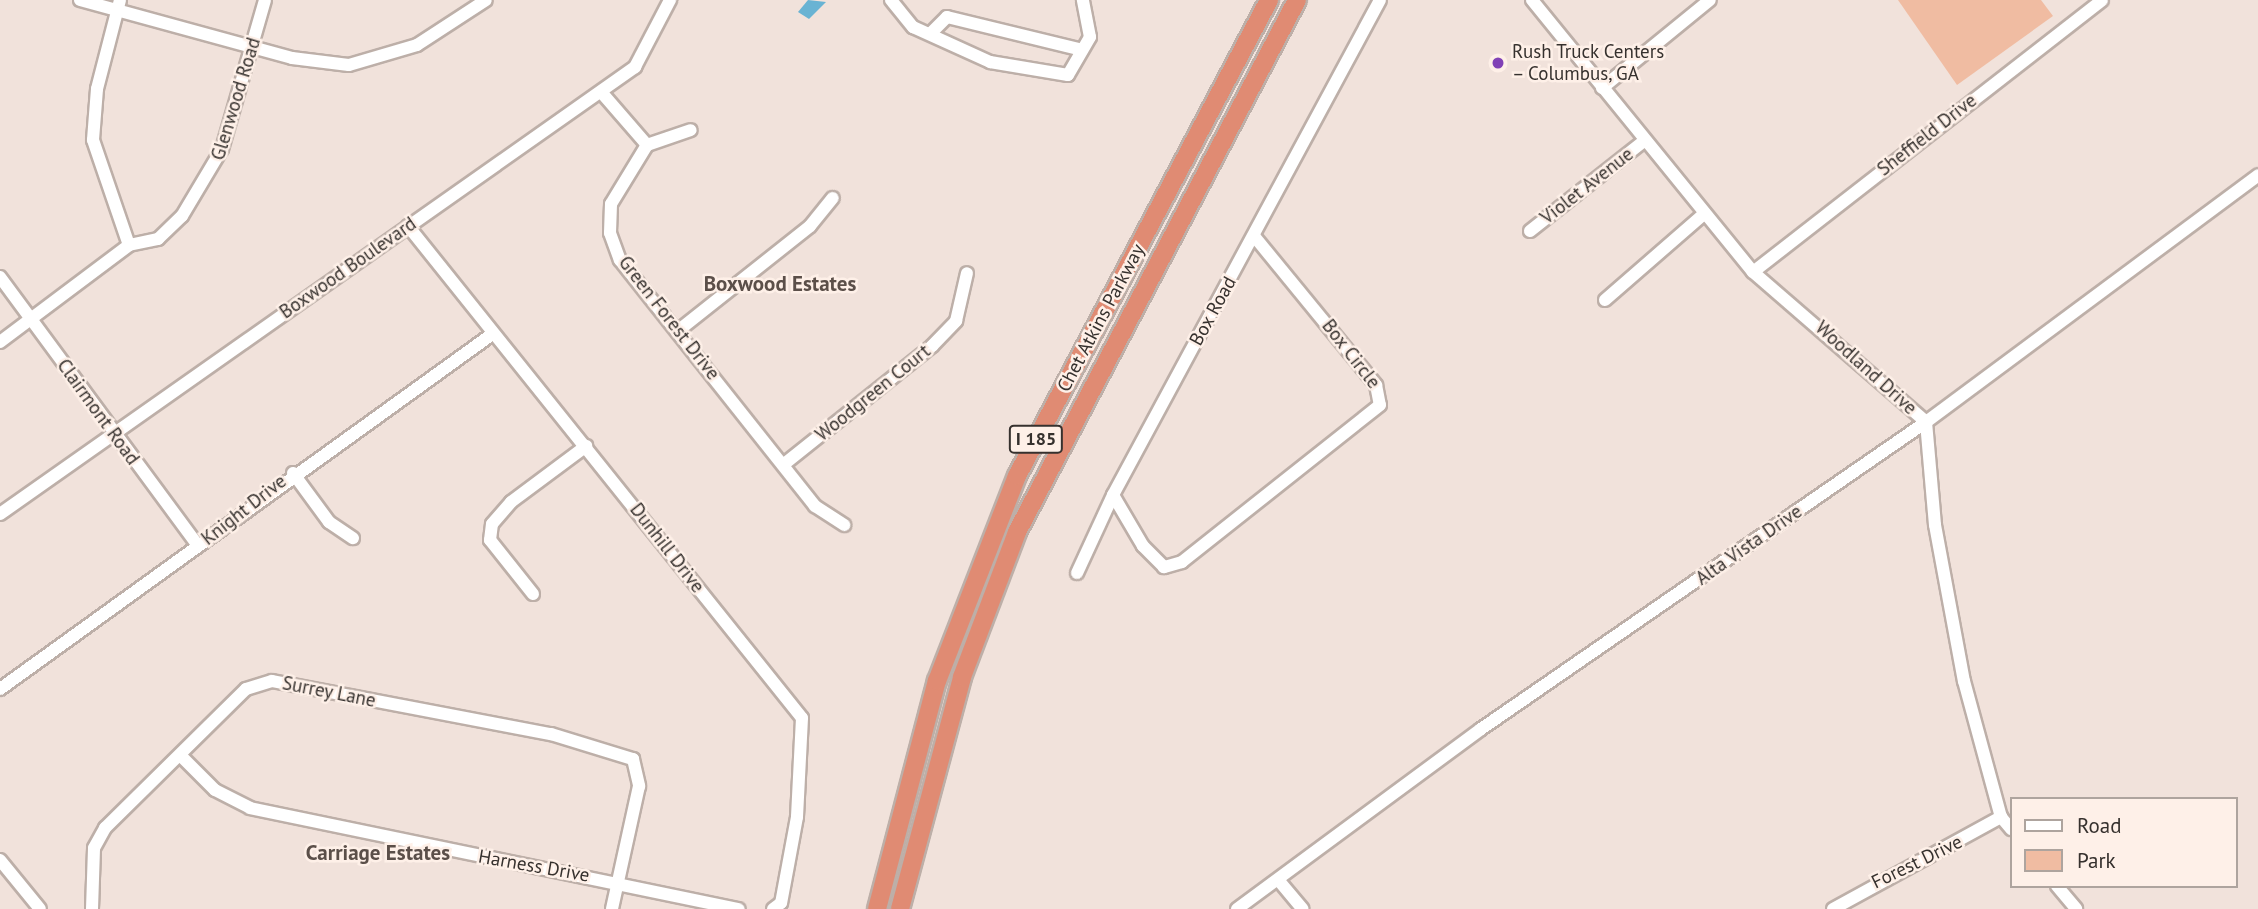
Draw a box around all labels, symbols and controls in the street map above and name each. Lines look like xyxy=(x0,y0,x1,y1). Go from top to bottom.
street label: Glenwood Road xyxy=(207,35,265,163)
place label: Rush Truck Centers – Columbus, GA xyxy=(1512,41,1665,85)
marker: Rush Truck Centers – Columbus, GA xyxy=(1490,55,1506,71)
street label: Sheffield Drive xyxy=(1873,89,1981,181)
street label: Violet Avenue xyxy=(1536,143,1638,229)
street label: Boxwood Boulevard xyxy=(275,212,421,324)
street label: Chet Atkins Parkway xyxy=(1052,240,1150,396)
street label: Green Forest Drive xyxy=(614,252,724,384)
district label: Boxwood Estates xyxy=(704,271,856,297)
street label: Box Road xyxy=(1185,272,1241,350)
street label: Box Circle xyxy=(1317,315,1385,393)
street label: Woodland Drive xyxy=(1811,316,1921,420)
street label: Woodgreen Court xyxy=(811,340,935,446)
street label: Clairmont Road xyxy=(52,355,144,469)
road number: I 185 xyxy=(1008,424,1064,454)
street label: Knight Drive xyxy=(197,470,291,550)
street label: Dunhill Drive xyxy=(625,499,709,597)
street label: Alta Vista Drive xyxy=(1691,500,1807,590)
street label: Surrey Lane xyxy=(280,672,378,712)
legend xyxy=(2010,797,2237,888)
text: Road xyxy=(2077,812,2121,839)
street label: Forest Drive xyxy=(1868,830,1966,894)
district label: Carriage Estates xyxy=(306,840,450,866)
street label: Harness Drive xyxy=(477,845,591,887)
text: Park xyxy=(2077,847,2116,874)

